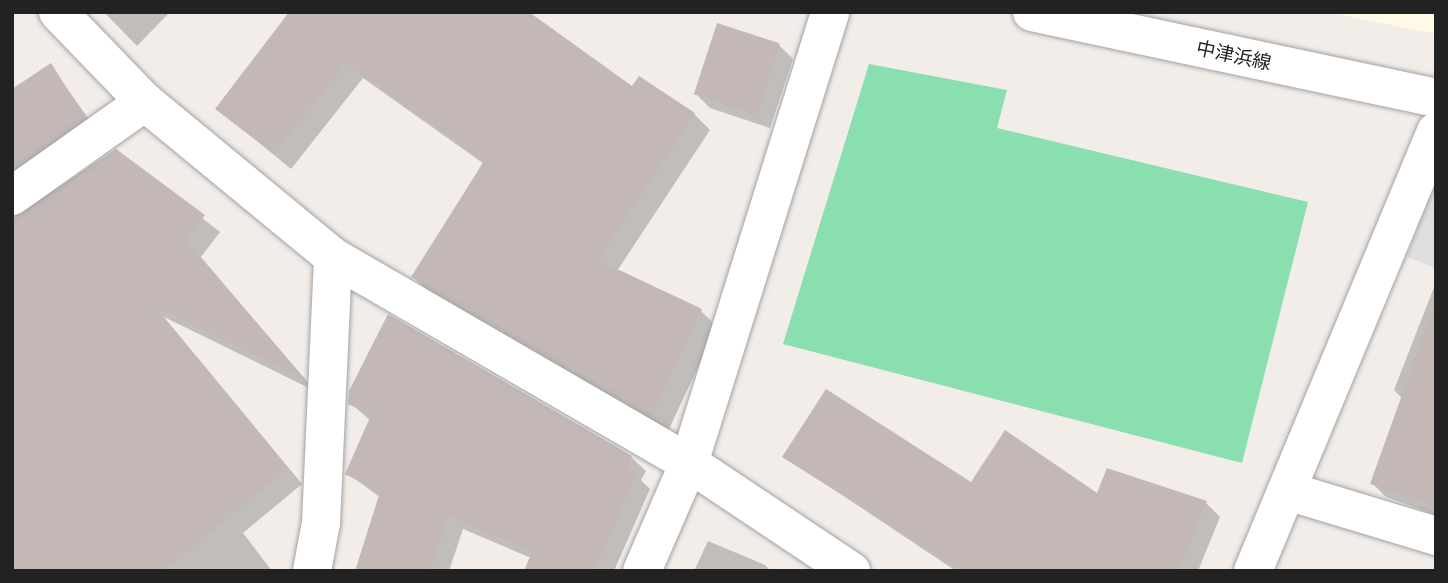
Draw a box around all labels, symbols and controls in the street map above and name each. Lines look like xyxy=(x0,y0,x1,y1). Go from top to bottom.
street label: 中津浜線 xyxy=(1194,36,1274,74)

